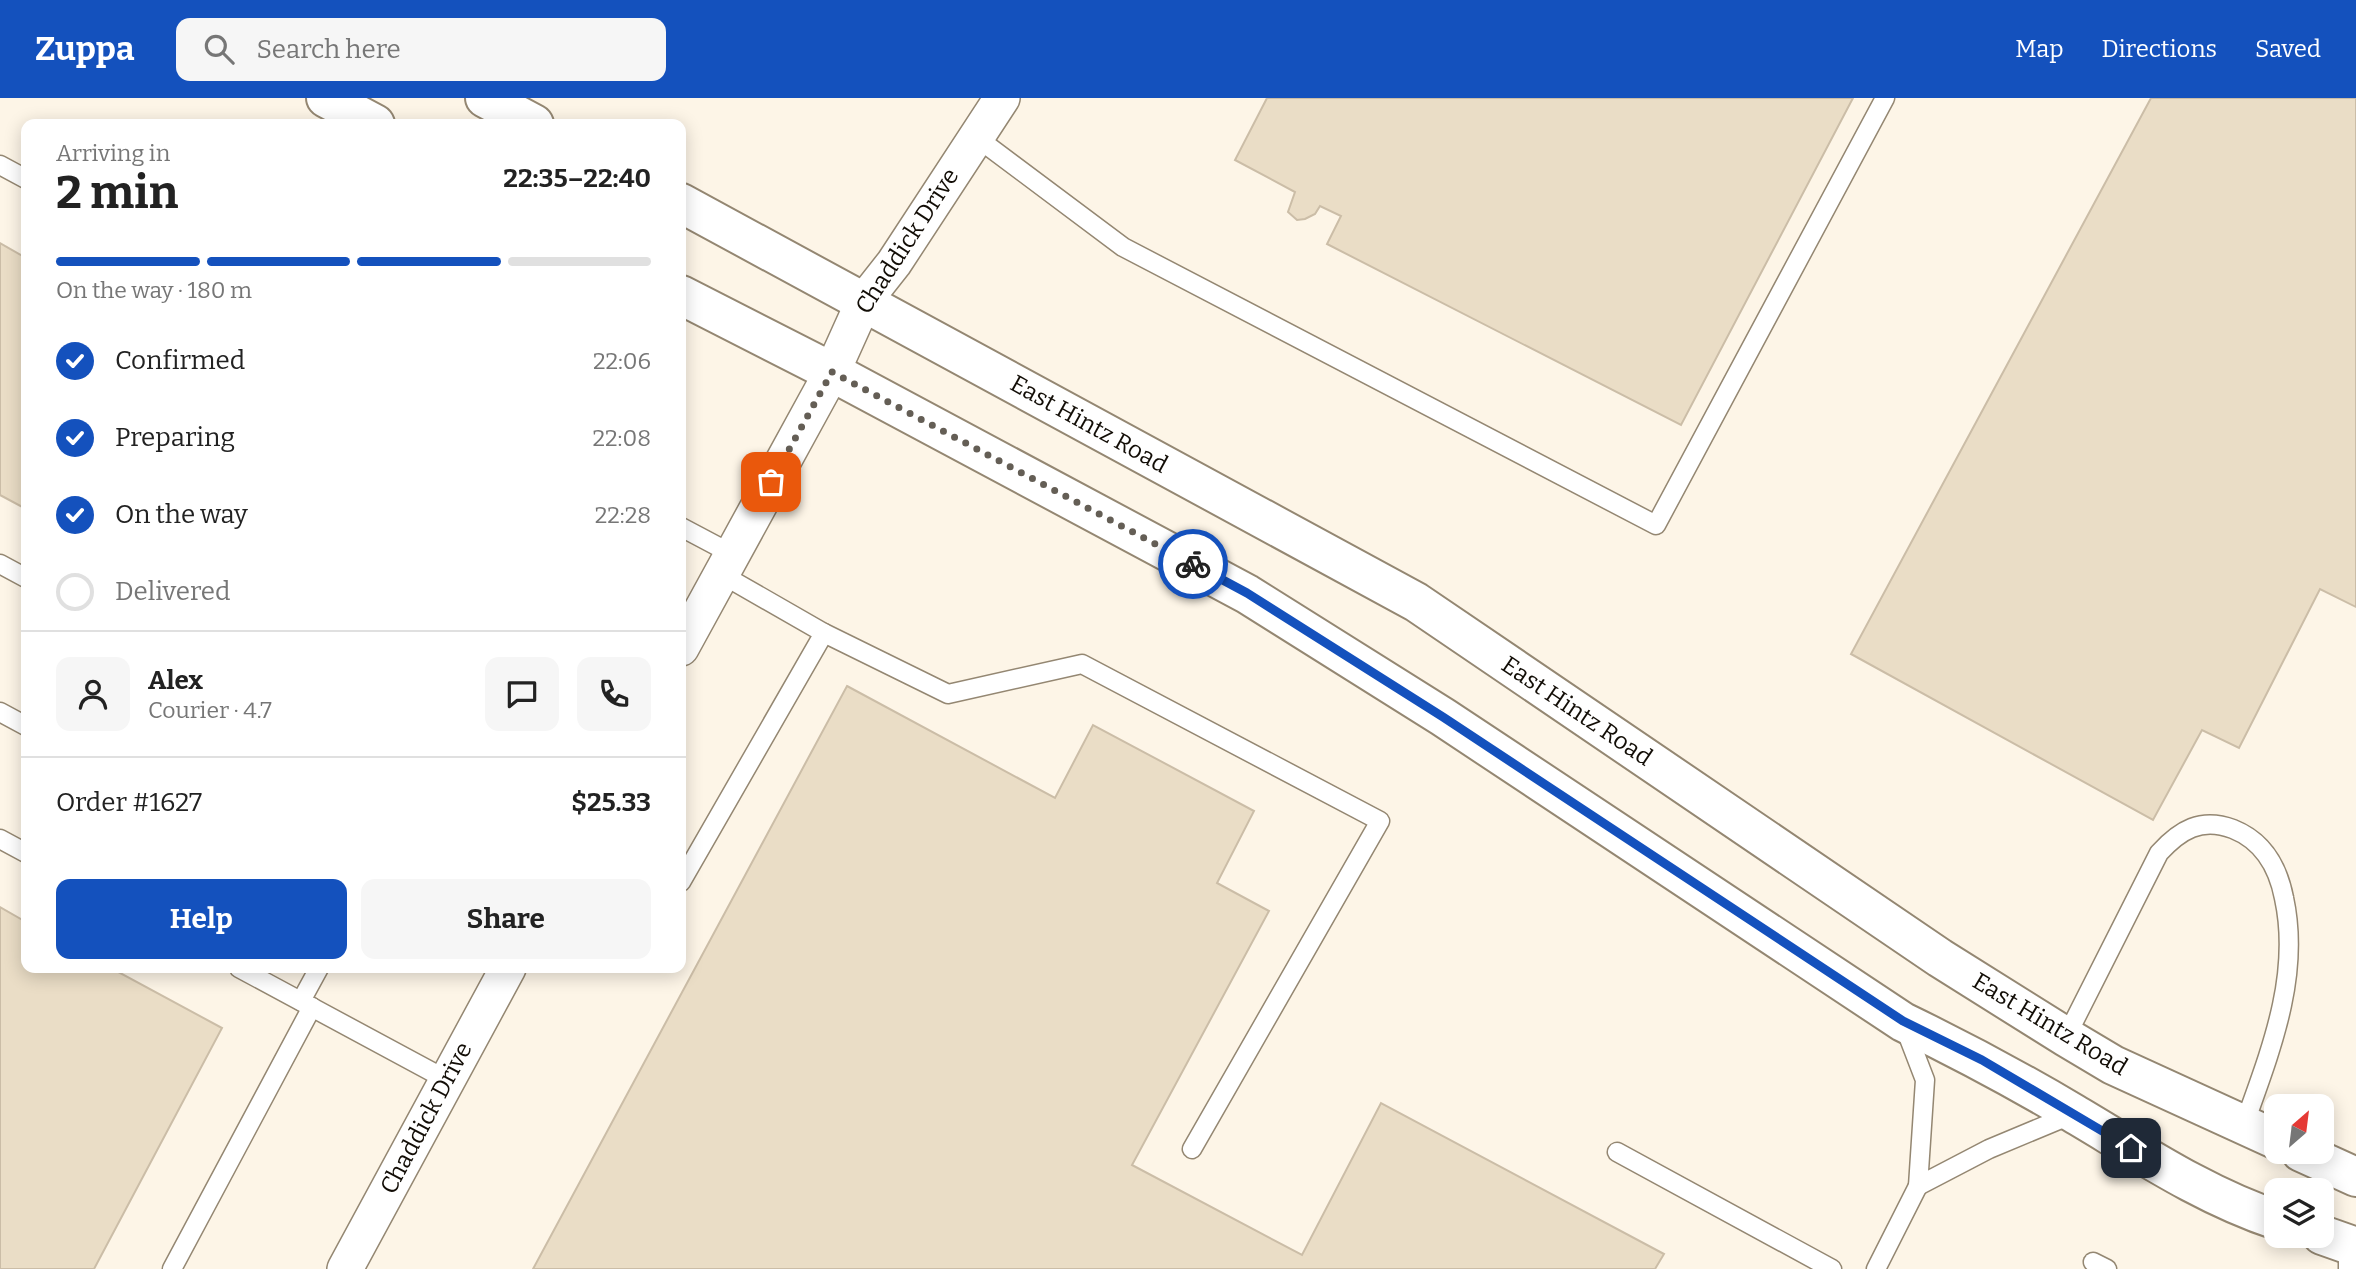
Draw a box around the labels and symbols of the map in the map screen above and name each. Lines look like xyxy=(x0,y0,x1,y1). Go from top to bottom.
street label: Chaddick Drive xyxy=(850,163,964,319)
street label: East Hintz Road xyxy=(1005,369,1173,479)
pin xyxy=(741,452,801,512)
courier xyxy=(1158,529,1228,599)
street label: East Hintz Road xyxy=(1496,650,1658,772)
street label: East Hintz Road xyxy=(1968,967,2132,1081)
street label: Chaddick Drive xyxy=(374,1037,478,1199)
north arrow xyxy=(2264,1094,2334,1164)
pin xyxy=(2101,1118,2161,1178)

